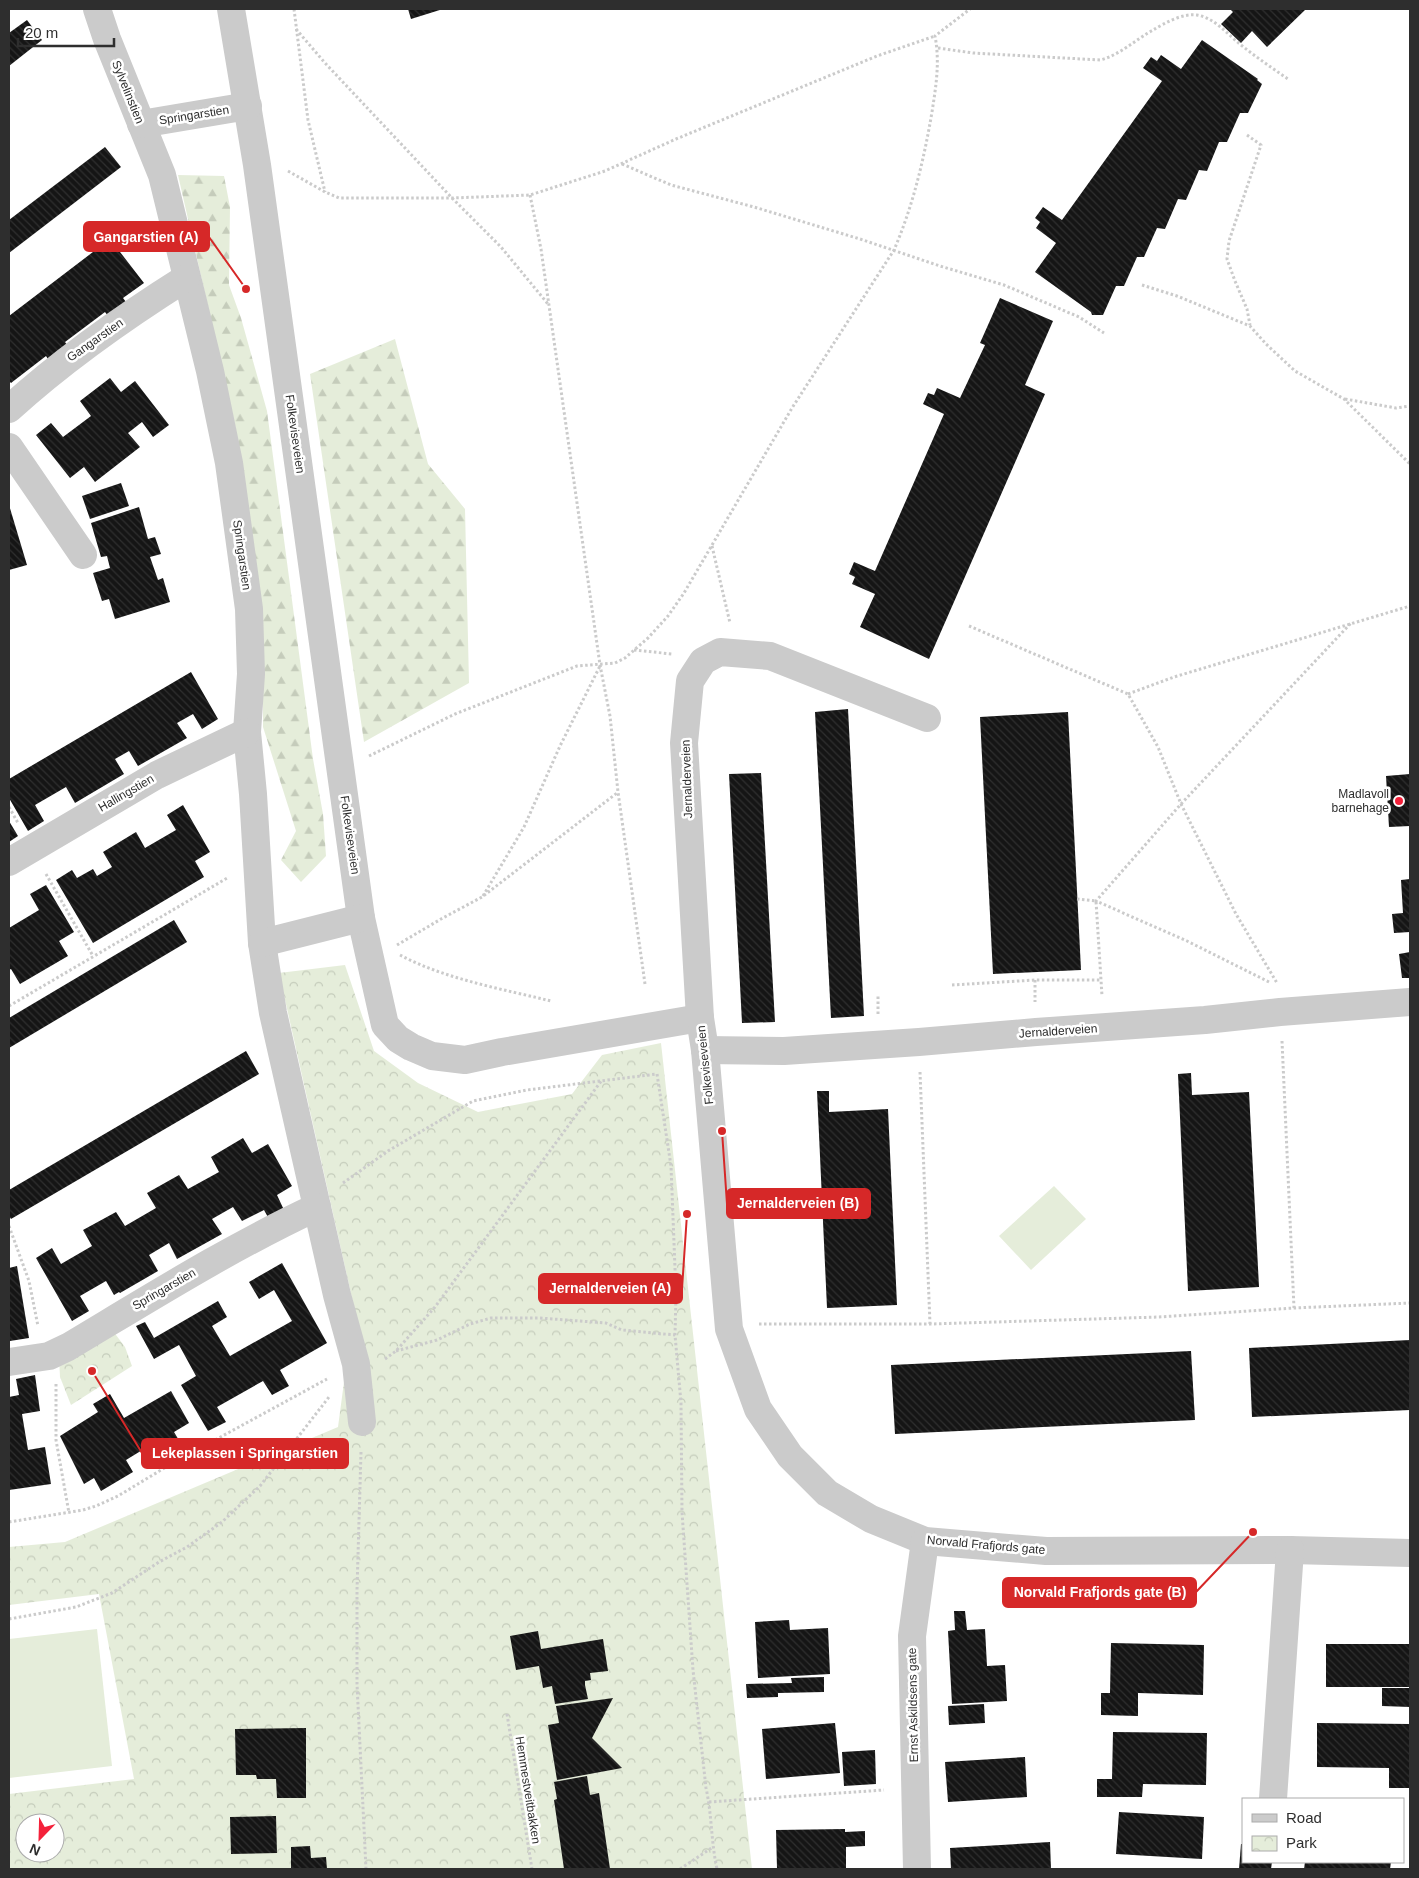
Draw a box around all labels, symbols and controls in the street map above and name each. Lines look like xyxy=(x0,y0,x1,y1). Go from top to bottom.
scale bar xyxy=(18,15,114,47)
text: 20 m xyxy=(25,24,58,41)
street label: Sylvelinstien xyxy=(109,58,147,126)
street label: Springarstien xyxy=(158,103,230,127)
callout: Gangarstien (A) xyxy=(84,222,209,251)
text: Gangarstien (A) xyxy=(93,229,199,245)
street label: Gangarstien xyxy=(64,316,126,364)
street label: Folkeviseveien xyxy=(283,394,307,474)
street label: Springarstien xyxy=(230,519,254,591)
street label: Jernalderveien xyxy=(679,739,695,819)
street label: Hallingstien xyxy=(96,771,156,815)
place label: Madlavoll barnehage xyxy=(1332,787,1389,815)
street label: Folkeviseveien xyxy=(338,795,362,875)
marker: Madlavoll barnehage xyxy=(1393,795,1405,807)
street label: Jernalderveien xyxy=(1018,1021,1098,1041)
street label: Folkeviseveien xyxy=(694,1025,716,1105)
callout: Jernalderveien (B) xyxy=(727,1189,870,1218)
text: Jernalderveien (B) xyxy=(737,1195,859,1211)
street label: Springarstien xyxy=(130,1265,198,1313)
callout: Jernalderveien (A) xyxy=(539,1274,682,1303)
text: Jernalderveien (A) xyxy=(549,1280,671,1296)
callout: Lekeplassen i Springarstien xyxy=(142,1439,348,1468)
text: Lekeplassen i Springarstien xyxy=(152,1445,338,1461)
street label: Norvald Frafjords gate xyxy=(926,1533,1046,1557)
callout: Norvald Frafjords gate (B) xyxy=(1003,1578,1196,1607)
text: Norvald Frafjords gate (B) xyxy=(1014,1584,1186,1600)
street label: Ernst Askildsens gate xyxy=(905,1647,921,1762)
street label: Hemmestveitbakken xyxy=(513,1735,543,1845)
legend xyxy=(1242,1798,1404,1863)
text: Road xyxy=(1286,1809,1322,1826)
north arrow xyxy=(15,1813,65,1863)
text: Park xyxy=(1286,1834,1317,1851)
text: N xyxy=(27,1841,43,1859)

